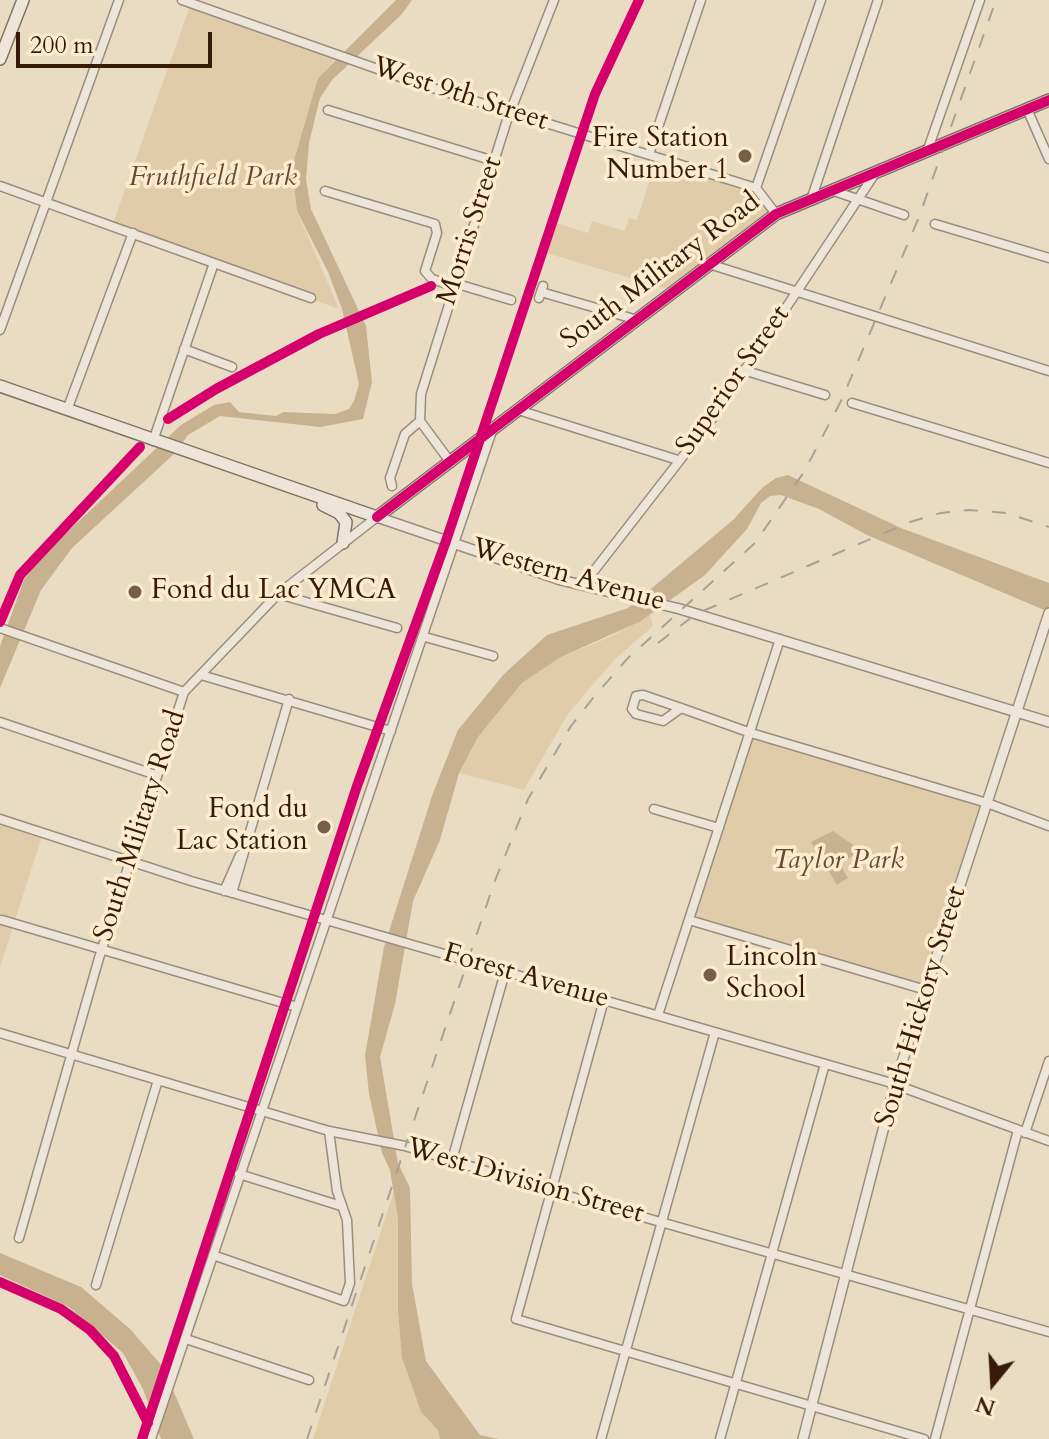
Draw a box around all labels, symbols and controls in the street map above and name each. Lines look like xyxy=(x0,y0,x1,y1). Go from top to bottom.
scale bar xyxy=(20,16,216,66)
text: 200 m xyxy=(30,29,94,62)
street label: West 9th Street xyxy=(368,51,552,139)
place label: Fire Station Number 1 xyxy=(592,123,729,189)
marker: Fire Station Number 1 xyxy=(736,147,754,165)
street label: Morris Street xyxy=(431,153,511,309)
park label: Fruthfield Park xyxy=(129,162,297,196)
street label: South Military Road xyxy=(555,186,767,358)
street label: Superior Street xyxy=(670,300,798,462)
street label: Western Avenue xyxy=(468,532,668,620)
place label: Fond du Lac YMCA xyxy=(151,575,396,609)
marker: Fond du Lac YMCA xyxy=(126,583,144,601)
street label: South Military Road xyxy=(88,706,194,946)
place label: Fond du Lac Station xyxy=(176,794,308,860)
marker: Fond du Lac Station xyxy=(315,818,333,836)
park label: Taylor Park xyxy=(772,845,904,879)
street label: South Hickory Street xyxy=(869,882,975,1132)
street label: Forest Avenue xyxy=(439,937,613,1017)
place label: Lincoln School xyxy=(726,942,818,1008)
marker: Lincoln School xyxy=(701,966,719,984)
street label: West Division Street xyxy=(403,1132,647,1232)
north arrow xyxy=(953,1343,1033,1423)
text: N xyxy=(972,1389,999,1423)

